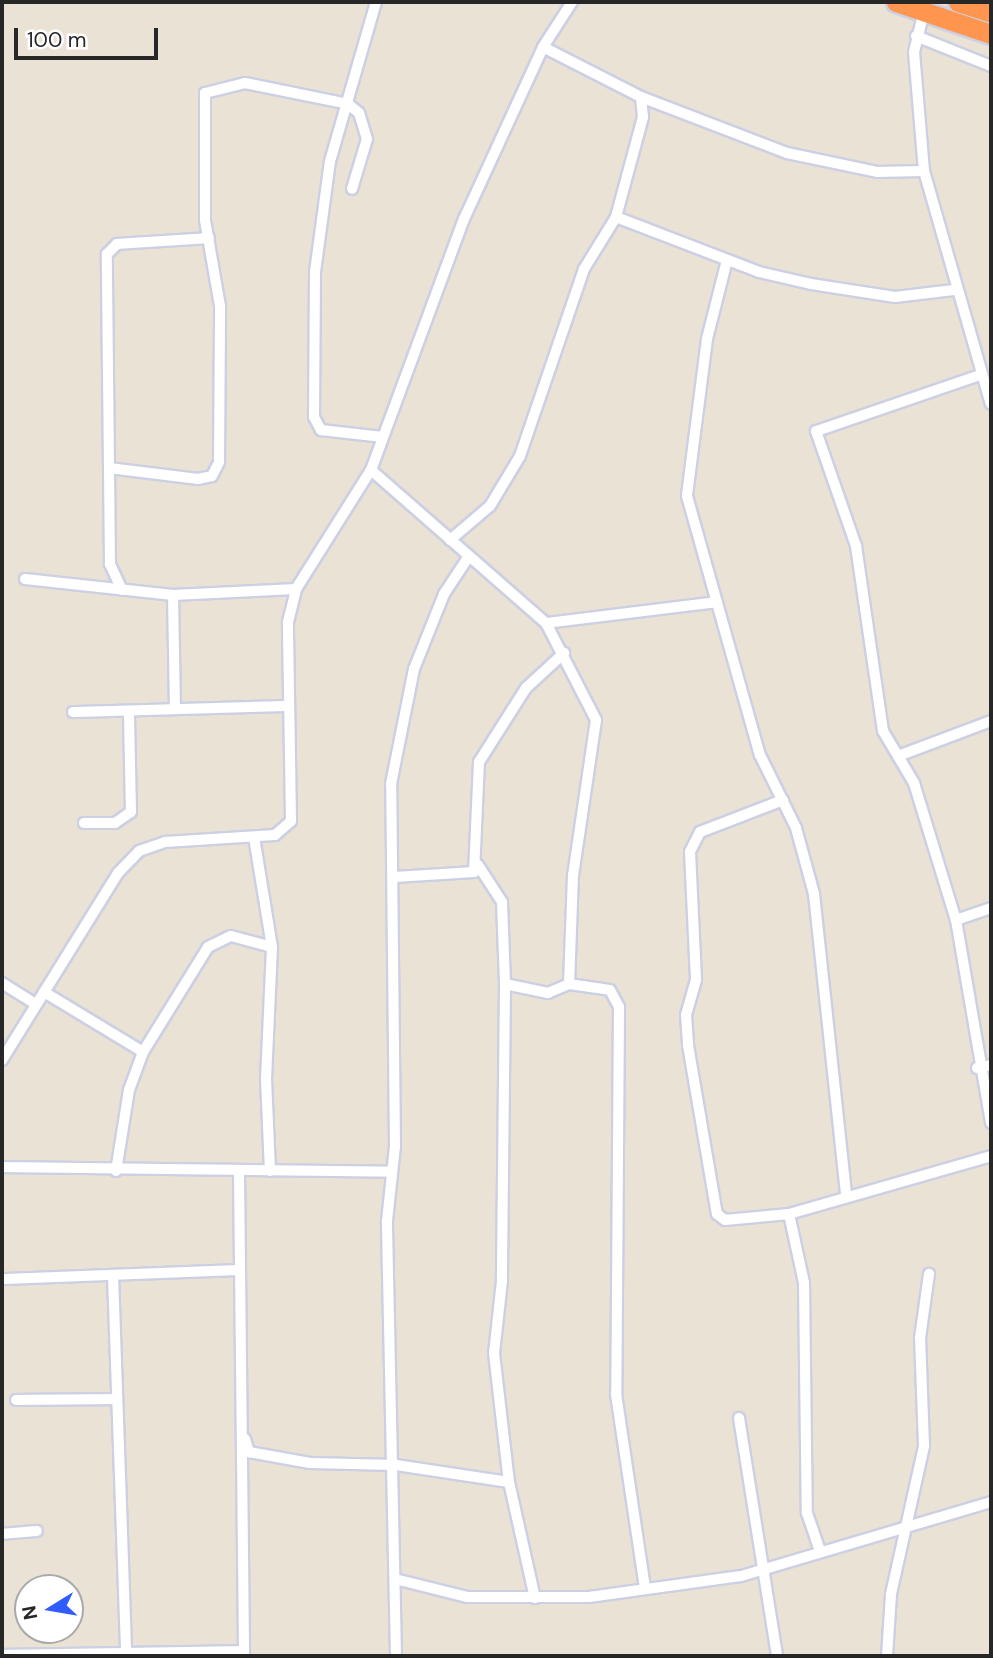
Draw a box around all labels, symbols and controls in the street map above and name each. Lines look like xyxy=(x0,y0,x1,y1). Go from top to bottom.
scale bar xyxy=(18,14,161,58)
text: 100 m xyxy=(27,26,87,54)
north arrow xyxy=(14,1574,84,1644)
text: N xyxy=(16,1604,43,1622)

